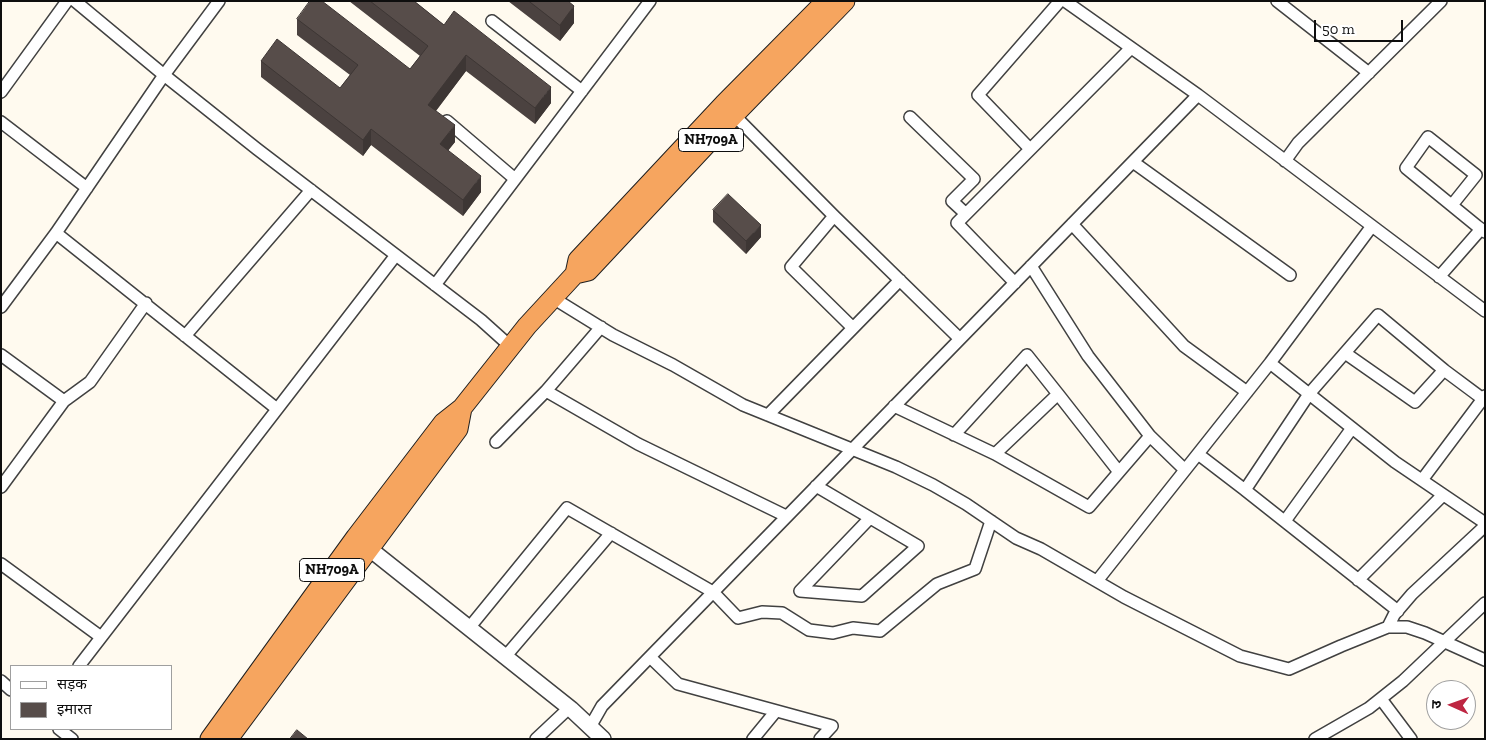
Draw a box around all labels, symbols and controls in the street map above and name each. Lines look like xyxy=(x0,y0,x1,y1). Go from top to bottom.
scale bar xyxy=(1316,10,1405,42)
text: 50 m xyxy=(1322,20,1355,38)
road number: NH709A xyxy=(678,128,744,152)
road number: NH709A xyxy=(300,558,364,582)
legend xyxy=(10,665,172,730)
text: सड़क xyxy=(57,675,87,693)
north arrow xyxy=(1426,680,1476,730)
text: इमारत xyxy=(57,700,92,718)
text: उ xyxy=(1428,700,1445,709)

